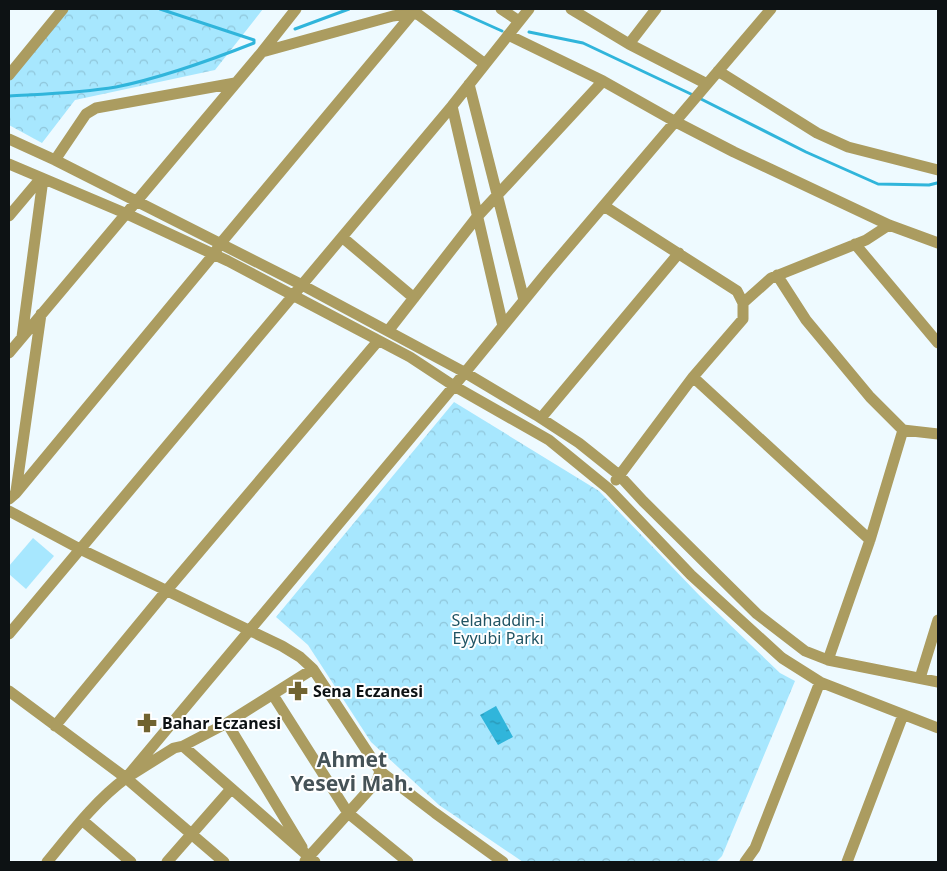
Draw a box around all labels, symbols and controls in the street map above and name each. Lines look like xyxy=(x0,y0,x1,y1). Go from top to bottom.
park label: Selahaddin-i Eyyubi Parkı xyxy=(452,609,544,649)
pharmacy icon: Sena Eczanesi xyxy=(287,680,309,702)
place label: Sena Eczanesi xyxy=(313,680,423,702)
pharmacy icon: Bahar Eczanesi xyxy=(136,712,158,734)
place label: Bahar Eczanesi xyxy=(162,712,281,734)
district label: Ahmet Yesevi Mah. xyxy=(291,745,413,797)

